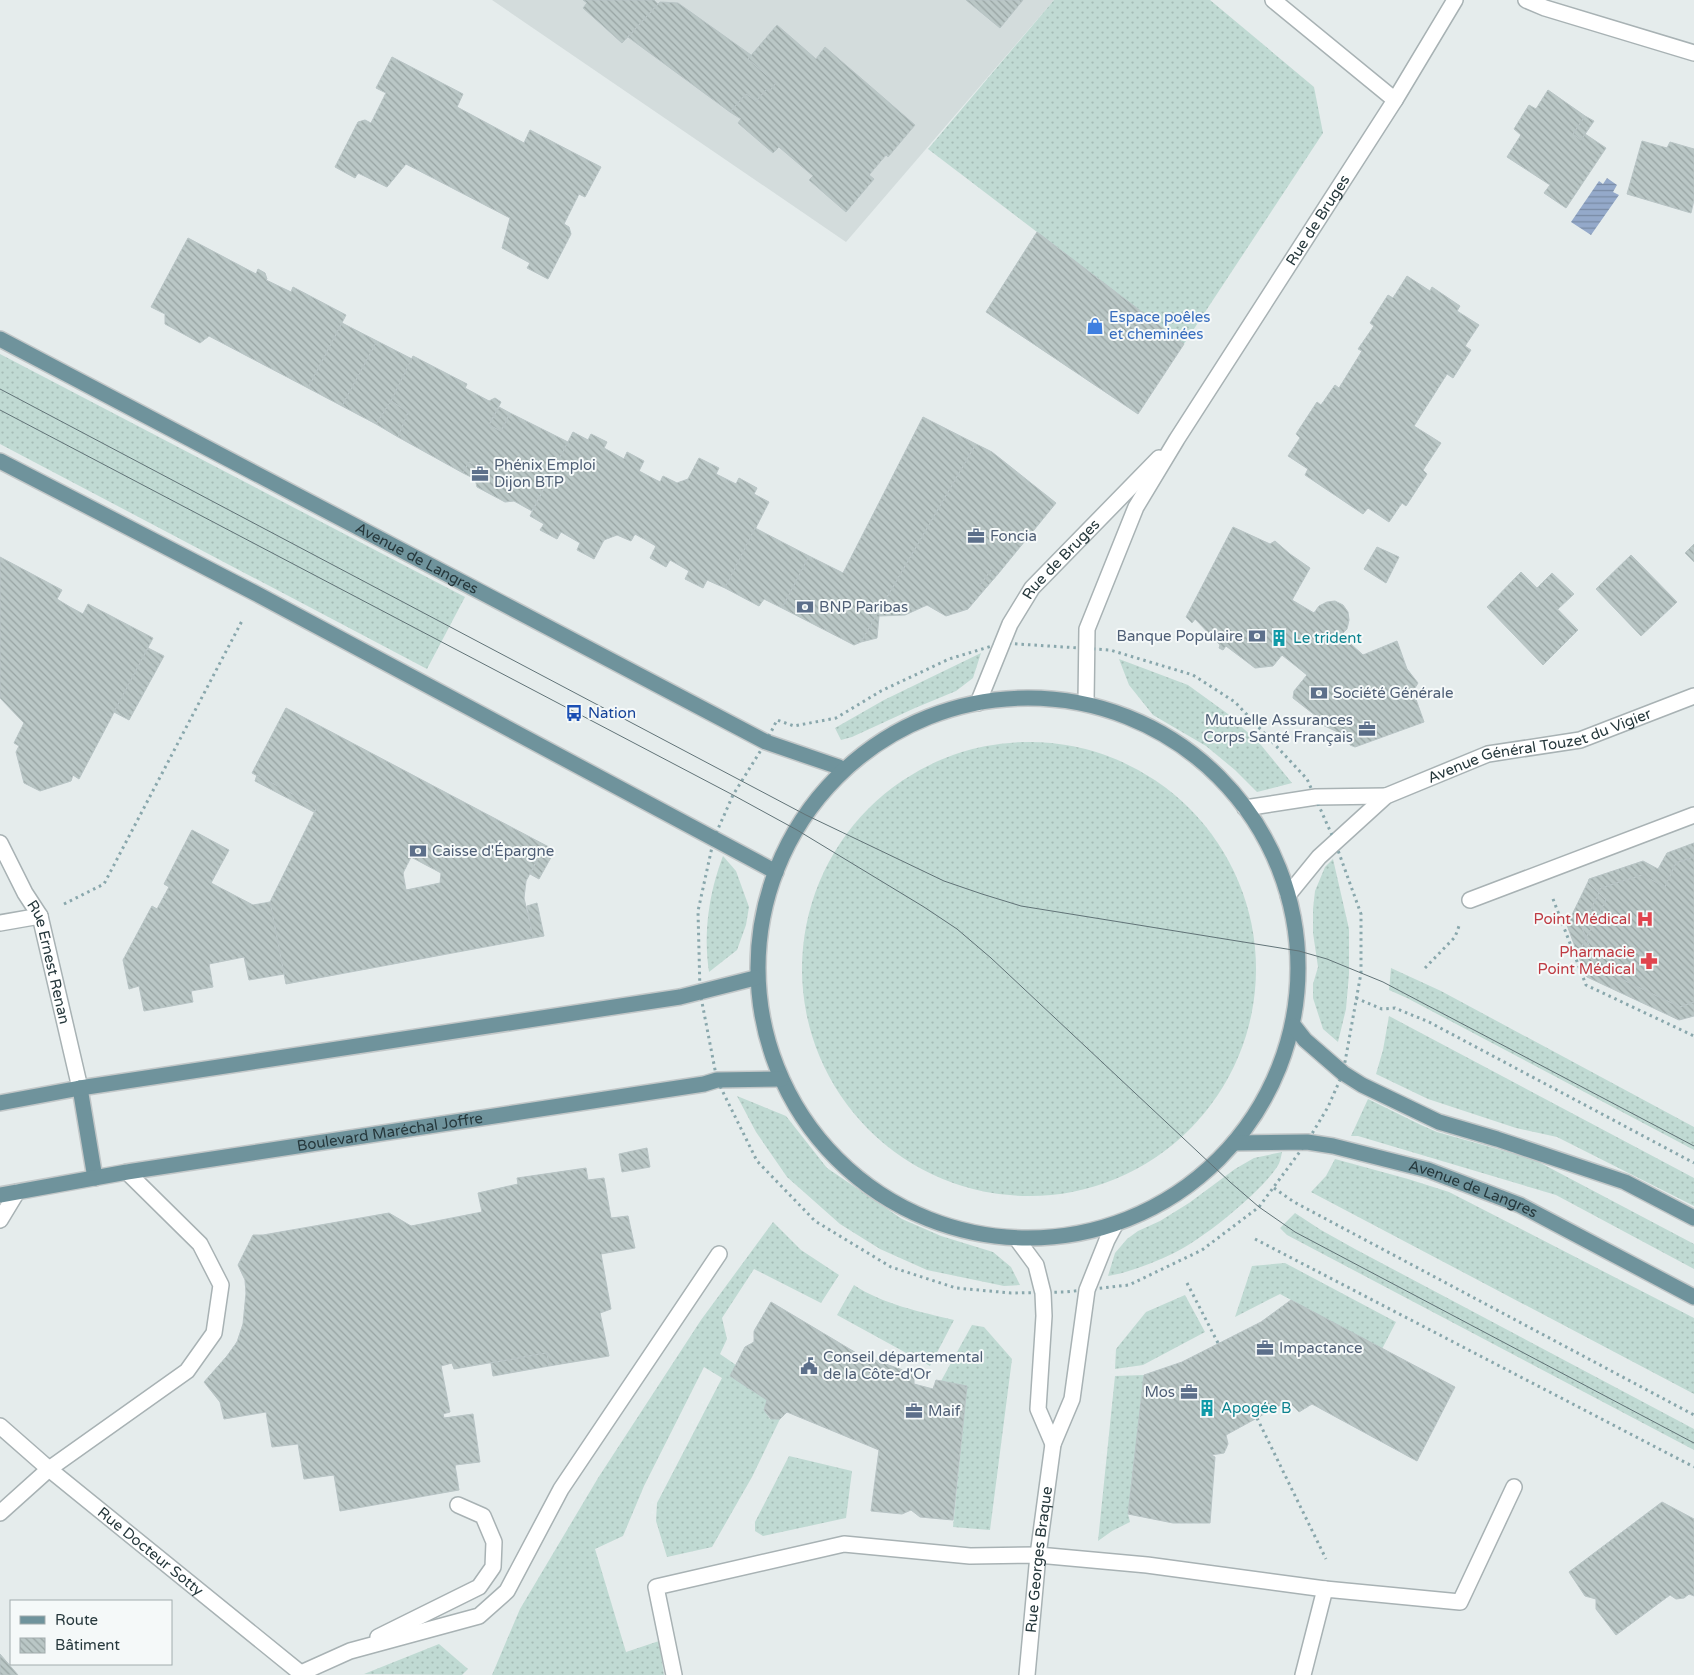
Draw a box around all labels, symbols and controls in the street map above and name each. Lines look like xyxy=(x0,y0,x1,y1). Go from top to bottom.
street label: Rue de Bruges xyxy=(1282,171,1354,269)
place label: Espace poêles et cheminées xyxy=(1109,308,1210,343)
shop icon: Espace poêles et cheminées xyxy=(1085,316,1105,336)
place label: Phénix Emploi Dijon BTP xyxy=(494,456,596,491)
office icon: Phénix Emploi Dijon BTP xyxy=(470,464,490,484)
street label: Rue de Bruges xyxy=(1018,515,1103,603)
street label: Avenue de Langres xyxy=(352,519,481,598)
office icon: Foncia xyxy=(966,526,986,546)
place label: Foncia xyxy=(990,527,1037,545)
bank icon: BNP Paribas xyxy=(795,597,815,617)
place label: BNP Paribas xyxy=(819,598,908,616)
bank icon: Banque Populaire xyxy=(1247,626,1267,646)
place label: Banque Populaire xyxy=(1117,627,1243,645)
building icon: Le trident xyxy=(1269,628,1289,648)
place label: Le trident xyxy=(1293,629,1362,647)
bank icon: Société Générale xyxy=(1309,683,1329,703)
place label: Société Générale xyxy=(1333,684,1453,702)
bus stop icon: Nation xyxy=(564,703,584,723)
place label: Nation xyxy=(588,704,636,722)
street label: Avenue Général Touzet du Vigier xyxy=(1425,704,1654,787)
place label: Mutuelle Assurances Corps Santé Français xyxy=(1203,711,1353,746)
office icon: Mutuelle Assurances Corps Santé Français xyxy=(1357,719,1377,739)
bank icon: Caisse d'Épargne xyxy=(408,841,428,861)
place label: Caisse d'Épargne xyxy=(432,842,554,860)
street label: Rue Ernest Renan xyxy=(23,897,74,1026)
hospital icon: Point Médical xyxy=(1635,909,1655,929)
place label: Point Médical xyxy=(1534,910,1631,928)
place label: Pharmacie Point Médical xyxy=(1538,943,1635,978)
pharmacy icon: Pharmacie Point Médical xyxy=(1639,951,1659,971)
street label: Boulevard Maréchal Joffre xyxy=(296,1109,484,1155)
street label: Avenue de Langres xyxy=(1407,1156,1541,1222)
office icon: Impactance xyxy=(1255,1338,1275,1358)
place label: Impactance xyxy=(1279,1339,1363,1357)
place label: Conseil départemental de la Côte-d'Or xyxy=(823,1348,983,1383)
public building icon: Conseil départemental de la Côte-d'Or xyxy=(799,1356,819,1376)
office icon: Mos xyxy=(1179,1382,1199,1402)
place label: Mos xyxy=(1144,1383,1175,1401)
building icon: Apogée B xyxy=(1197,1398,1217,1418)
place label: Apogée B xyxy=(1221,1399,1291,1417)
office icon: Maif xyxy=(904,1401,924,1421)
place label: Maif xyxy=(928,1402,961,1420)
street label: Rue Georges Braque xyxy=(1022,1485,1056,1634)
street label: Rue Docteur Sotty xyxy=(94,1503,207,1600)
legend xyxy=(10,1600,172,1665)
text: Route xyxy=(55,1611,98,1629)
text: Bâtiment xyxy=(55,1636,120,1654)

